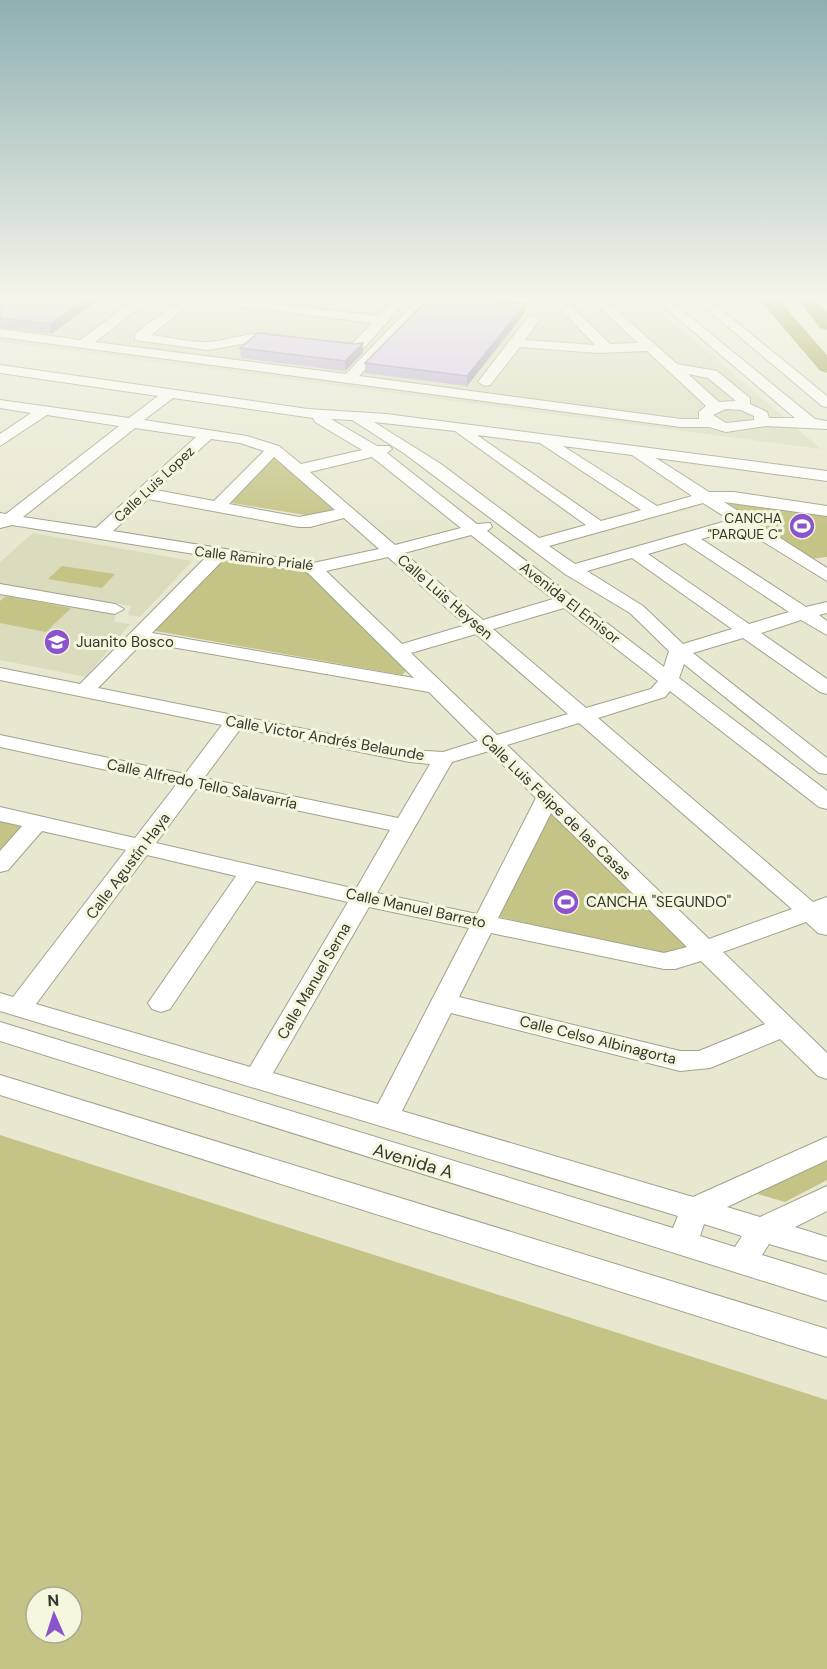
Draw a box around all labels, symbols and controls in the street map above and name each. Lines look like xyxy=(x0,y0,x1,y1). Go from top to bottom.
street label: Calle Luis Lopez xyxy=(110,442,198,526)
place label: CANCHA "PARQUE C" xyxy=(708,509,782,543)
sports icon: CANCHA "PARQUE C" xyxy=(787,511,817,541)
street label: Calle Ramiro Prialé xyxy=(194,542,314,574)
street label: Calle Luis Heysen xyxy=(393,550,497,644)
street label: Avenida El Emisor xyxy=(516,557,625,649)
school or university icon: Juanito Bosco xyxy=(42,627,72,657)
place label: Juanito Bosco xyxy=(76,632,174,652)
street label: Calle Victor Andrés Belaunde xyxy=(224,711,426,765)
street label: Calle Luis Felipe de las Casas xyxy=(476,730,636,884)
street label: Calle Alfredo Tello Salavarría xyxy=(105,754,299,814)
street label: Calle Agustín Haya xyxy=(81,809,175,923)
street label: Calle Manuel Barreto xyxy=(344,883,488,933)
sports icon: CANCHA "SEGUNDO" xyxy=(551,887,581,917)
place label: CANCHA "SEGUNDO" xyxy=(586,892,731,912)
street label: Calle Manuel Serna xyxy=(272,919,356,1043)
street label: Calle Celso Albinagorta xyxy=(518,1011,678,1069)
street label: Avenida A xyxy=(370,1137,456,1185)
north arrow xyxy=(24,1585,84,1645)
text: N xyxy=(47,1590,60,1611)

